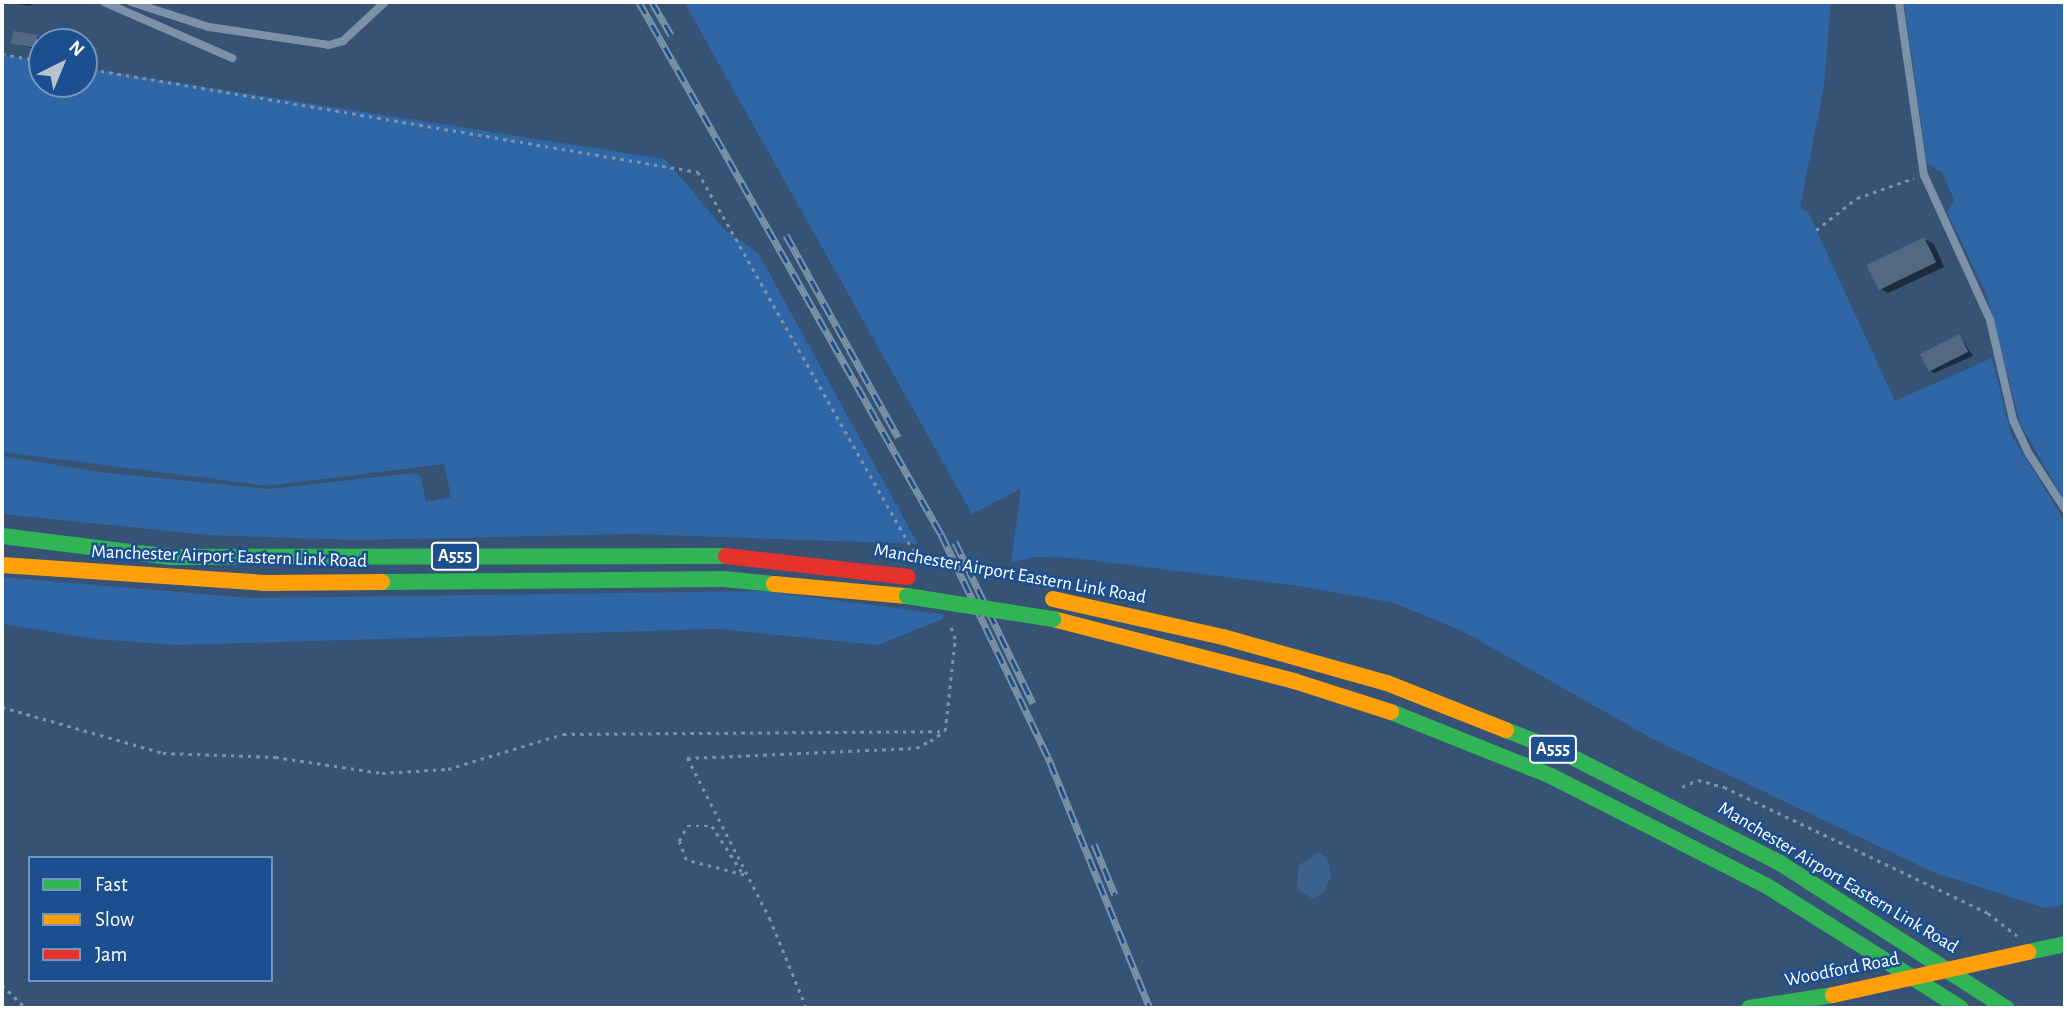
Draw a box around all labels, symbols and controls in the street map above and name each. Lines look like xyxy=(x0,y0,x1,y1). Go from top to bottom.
north arrow xyxy=(28,28,98,98)
text: N xyxy=(65,37,88,60)
street label: Manchester Airport Eastern Link Road xyxy=(872,539,1148,609)
street label: Manchester Airport Eastern Link Road xyxy=(91,541,367,573)
road number: A555 xyxy=(430,542,480,570)
road number: A555 xyxy=(1528,734,1578,764)
street label: Manchester Airport Eastern Link Road xyxy=(1714,797,1962,959)
legend xyxy=(28,856,273,982)
text: Fast xyxy=(95,874,128,895)
text: Slow xyxy=(95,909,134,930)
text: Jam xyxy=(95,944,127,965)
street label: Woodford Road xyxy=(1783,948,1901,992)

